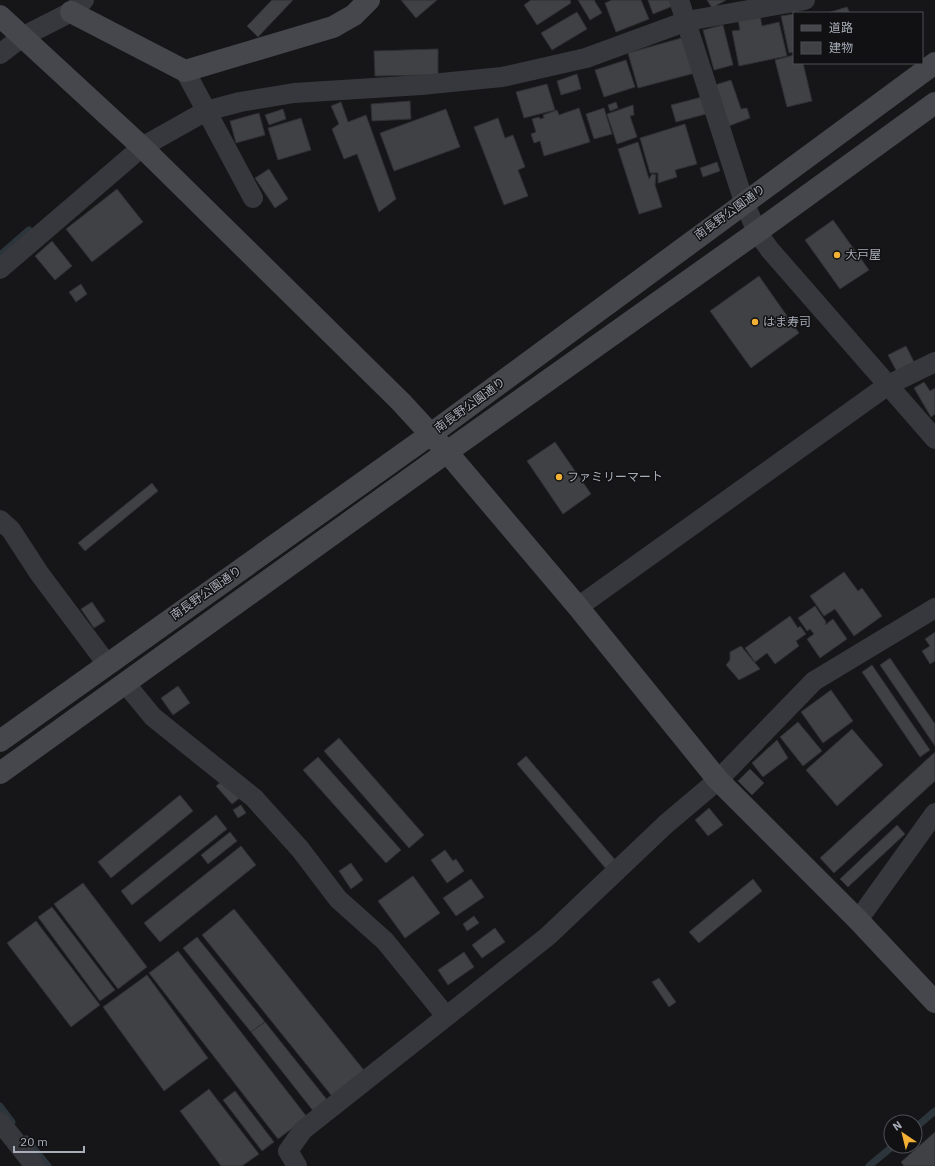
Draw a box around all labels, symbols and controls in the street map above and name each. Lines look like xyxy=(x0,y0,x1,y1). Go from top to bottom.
legend xyxy=(793,12,923,64)
text: 道路 xyxy=(829,20,853,35)
text: 建物 xyxy=(829,40,853,55)
street label: 南長野公園通り xyxy=(691,181,768,242)
place label: 大戸屋 xyxy=(845,247,881,262)
marker: 大戸屋 xyxy=(832,250,842,260)
place label: はま寿司 xyxy=(763,314,811,329)
marker: はま寿司 xyxy=(750,317,760,327)
street label: 南長野公園通り xyxy=(431,374,508,435)
place label: ファミリーマート xyxy=(567,469,663,484)
marker: ファミリーマート xyxy=(554,472,564,482)
street label: 南長野公園通り xyxy=(167,562,244,623)
north arrow xyxy=(883,1114,923,1154)
text: N xyxy=(890,1118,905,1134)
scale bar xyxy=(14,1128,84,1154)
text: 20 m xyxy=(20,1134,48,1149)

